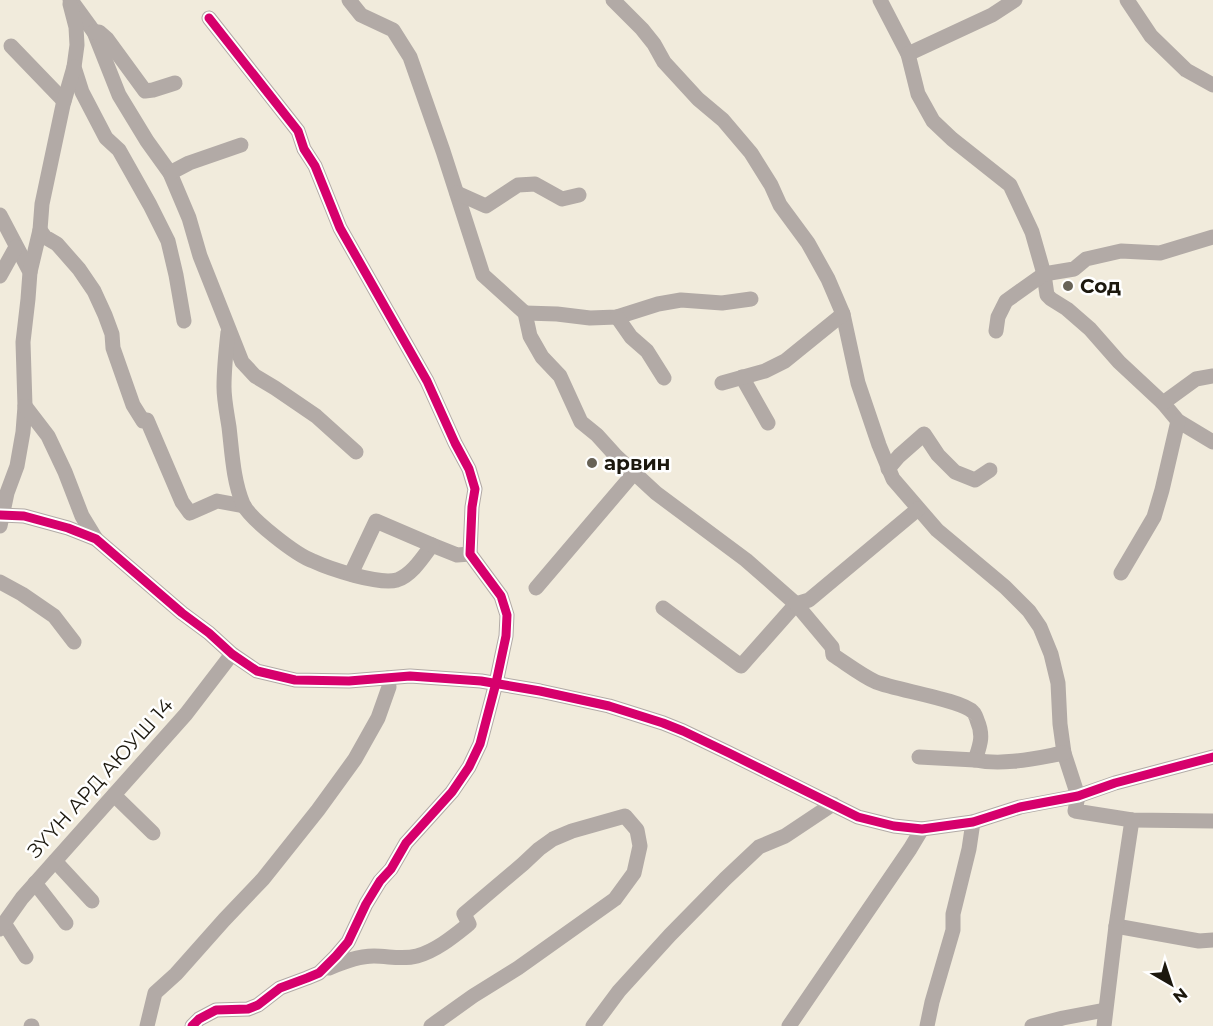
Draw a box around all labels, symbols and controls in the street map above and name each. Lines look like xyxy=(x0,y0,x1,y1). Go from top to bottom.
place label: Сод xyxy=(1080,274,1121,298)
marker: Сод xyxy=(1061,279,1075,293)
place label: арвин xyxy=(604,451,670,475)
marker: арвин xyxy=(585,456,599,470)
street label: ЗҮҮН АРД АЮУШ 14 xyxy=(22,693,178,863)
north arrow xyxy=(1141,954,1201,1014)
text: N xyxy=(1169,984,1191,1007)

